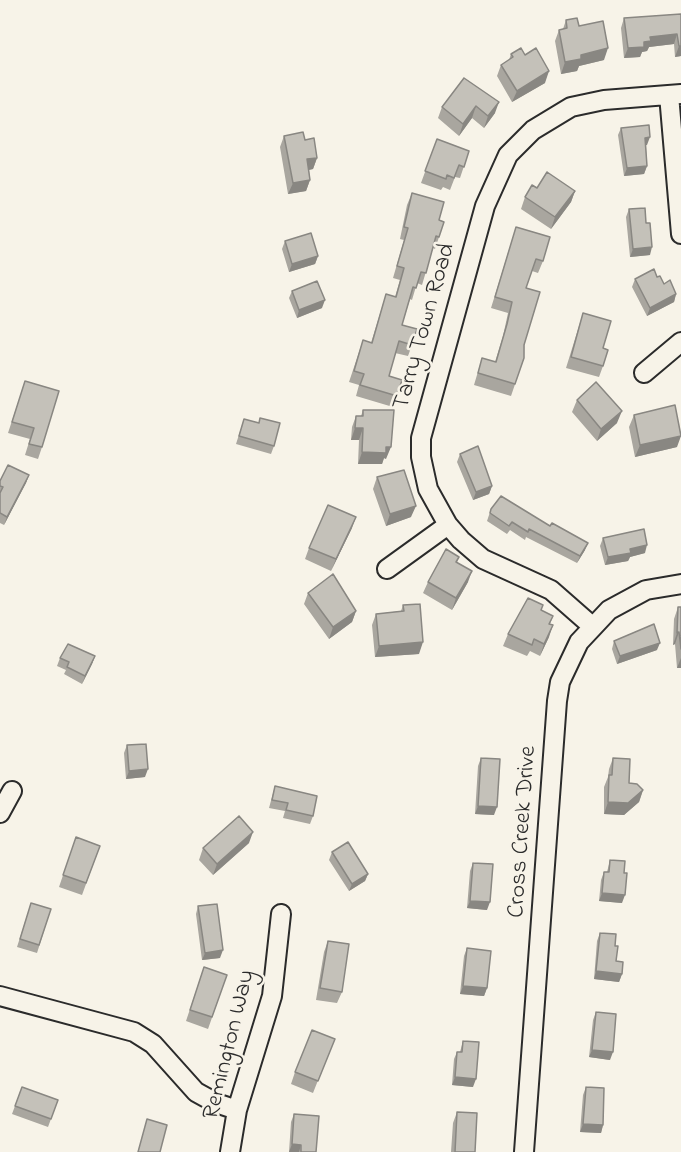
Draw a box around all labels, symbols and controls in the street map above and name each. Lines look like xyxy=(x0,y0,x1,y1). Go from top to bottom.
street label: Tarry Town Road xyxy=(388,240,464,414)
street label: Cross Creek Drive xyxy=(504,745,544,919)
street label: Remington Way xyxy=(199,967,263,1123)

